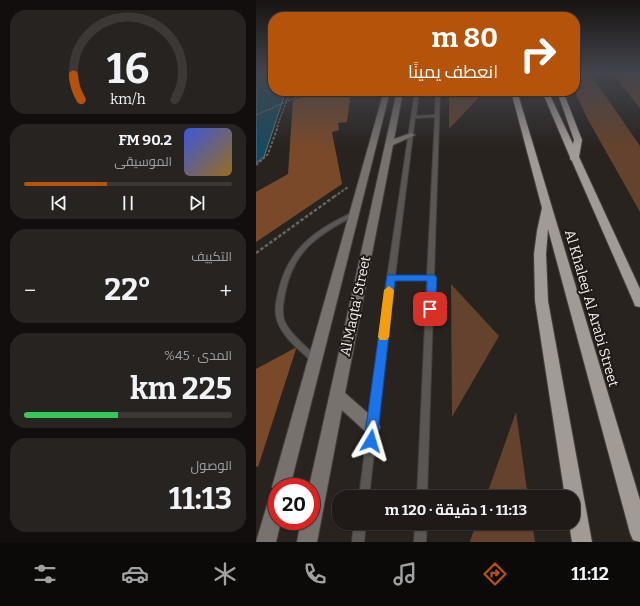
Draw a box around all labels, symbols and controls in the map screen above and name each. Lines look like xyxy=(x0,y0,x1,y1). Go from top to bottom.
text: 80 m xyxy=(432,21,498,54)
icon: right xyxy=(512,28,564,80)
text: 16 xyxy=(107,44,149,94)
text: انعطف يمينًا xyxy=(408,61,498,83)
text: km/h xyxy=(110,91,146,108)
text: 90.2 FM xyxy=(118,131,172,149)
text: الموسيقى xyxy=(114,154,172,169)
icon: previous xyxy=(48,192,70,214)
icon: pause xyxy=(117,192,139,214)
icon: next xyxy=(186,192,208,214)
street label: Al Khaleej Al Arabi Street xyxy=(561,228,622,389)
text: التكييف xyxy=(191,249,232,264)
street label: Al Maqta' Street xyxy=(337,254,374,358)
text: 22° xyxy=(104,272,151,308)
text: − xyxy=(24,277,36,304)
text: + xyxy=(219,277,232,304)
pin xyxy=(413,292,447,326)
icon: arrive xyxy=(419,298,441,320)
text: المدى · 45% xyxy=(164,348,232,363)
text: 225 km xyxy=(130,371,232,407)
position arrow xyxy=(350,420,392,462)
text: الوصول xyxy=(191,458,232,473)
speed limit sign: 20 xyxy=(268,478,320,530)
text: 11:13 xyxy=(169,481,232,517)
text: 11:13 · 1 دقيقة · 120 m xyxy=(385,501,527,519)
icon: filters xyxy=(31,560,59,588)
icon: car xyxy=(121,560,149,588)
icon: climate xyxy=(211,560,239,588)
icon: phone xyxy=(301,560,329,588)
icon: music xyxy=(391,560,419,588)
icon: directions xyxy=(481,560,509,588)
text: 11:12 xyxy=(571,563,609,585)

